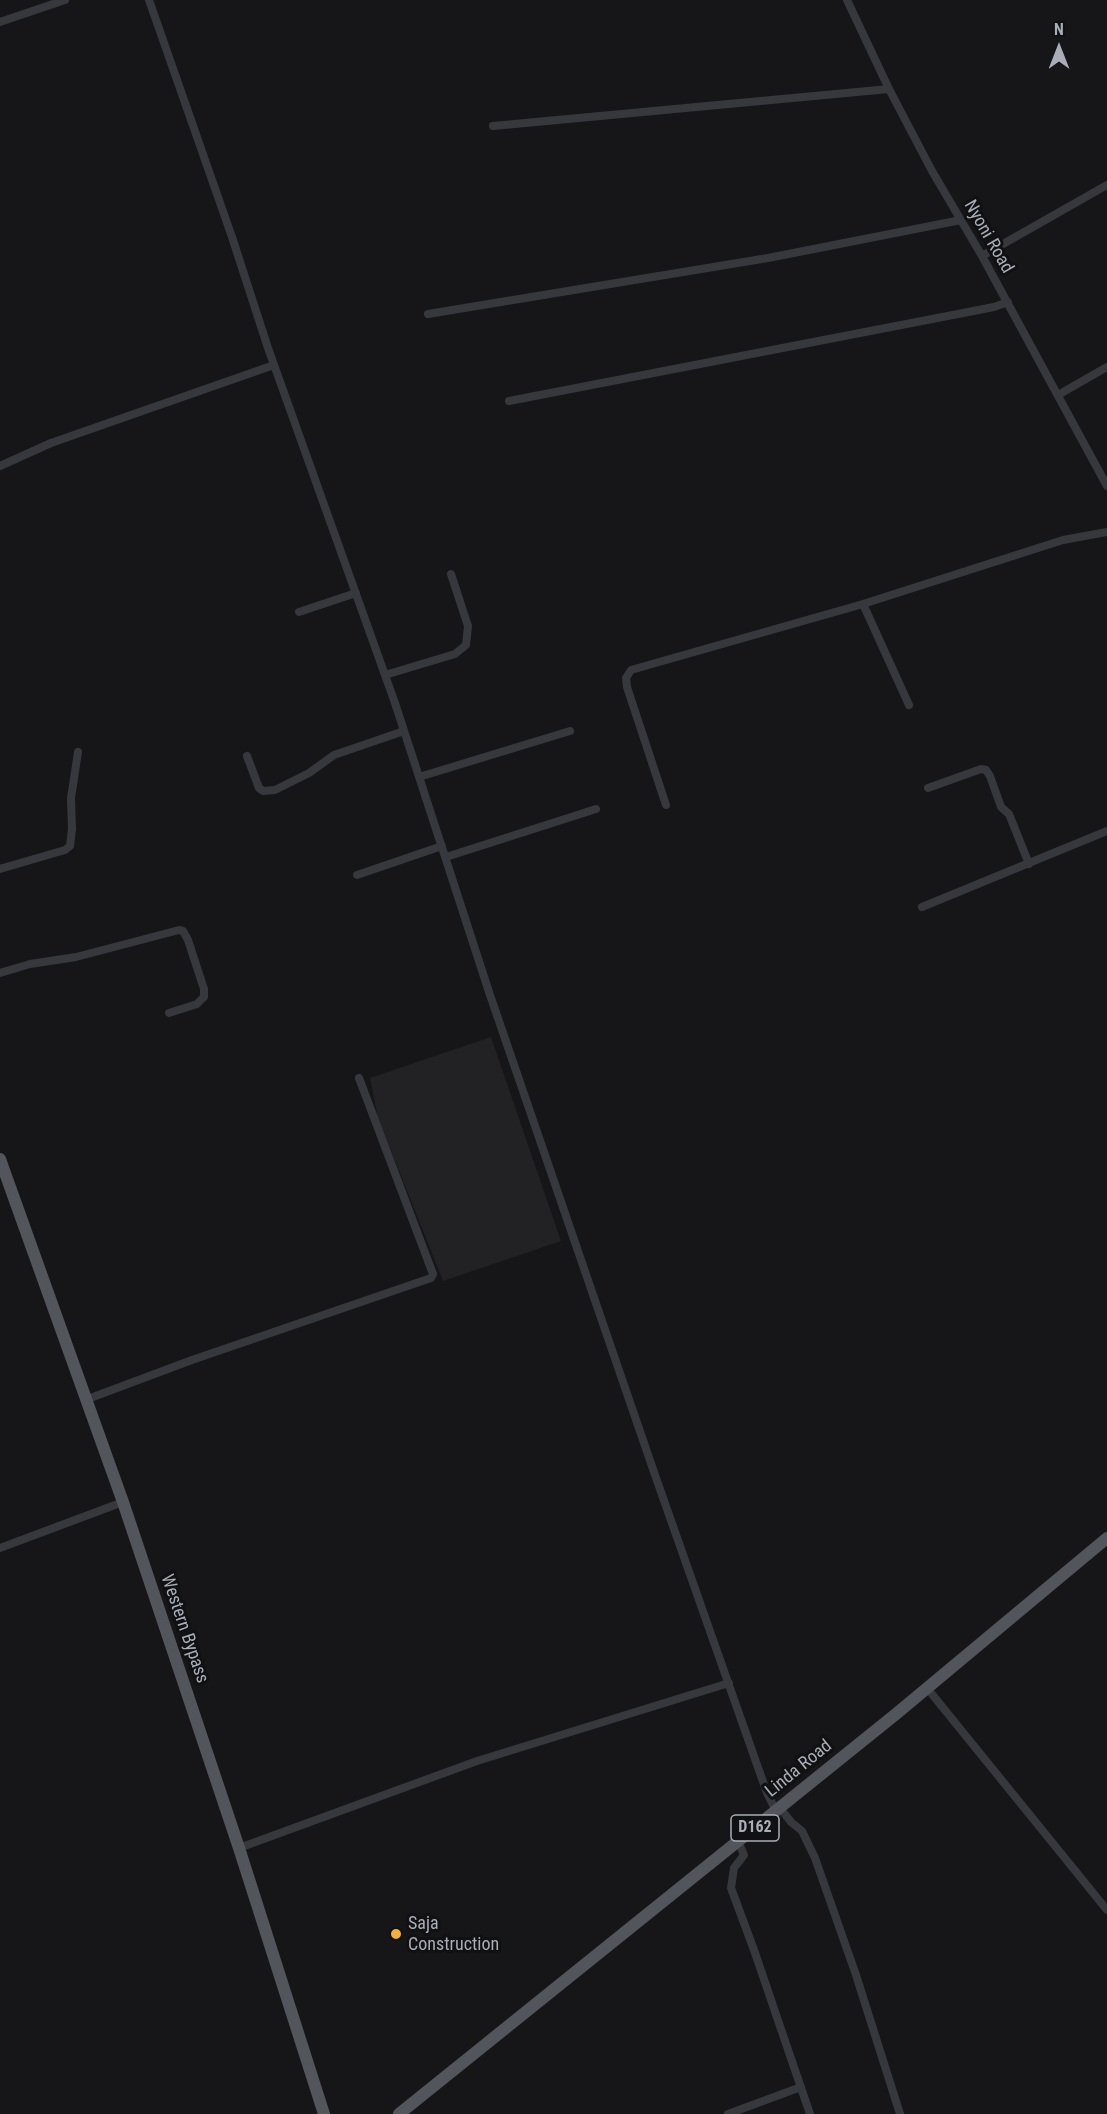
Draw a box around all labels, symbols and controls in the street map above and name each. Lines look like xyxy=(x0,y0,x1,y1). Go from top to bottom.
north arrow xyxy=(1029,18,1089,78)
text: N xyxy=(1054,20,1064,39)
street label: Nyoni Road xyxy=(958,197,1018,277)
street label: Western Bypass xyxy=(155,1572,213,1686)
street label: Linda Road xyxy=(761,1736,837,1802)
road number: D162 xyxy=(731,1815,779,1841)
place label: Saja Construction xyxy=(408,1913,499,1956)
marker: Saja Construction xyxy=(389,1927,403,1941)

